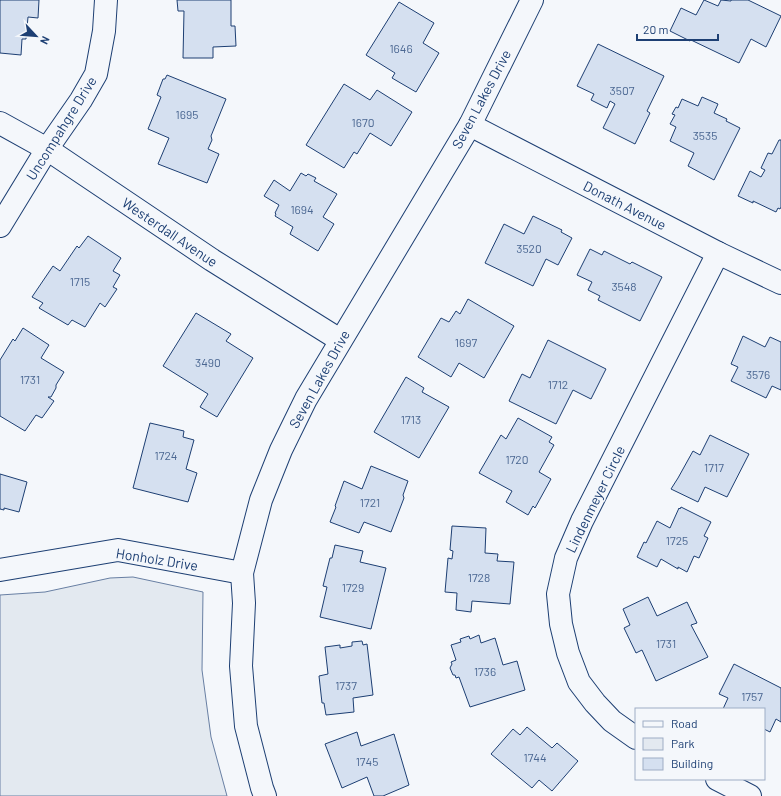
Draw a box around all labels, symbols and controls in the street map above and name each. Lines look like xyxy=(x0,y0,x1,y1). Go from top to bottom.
north arrow xyxy=(16,16,56,56)
scale bar xyxy=(637,16,718,42)
text: 20 m xyxy=(643,22,669,36)
text: N xyxy=(38,34,53,47)
house number: 1646 xyxy=(389,41,413,55)
street label: Seven Lakes Drive xyxy=(448,47,514,151)
street label: Uncompahgre Drive xyxy=(22,73,100,183)
house number: 3507 xyxy=(610,83,635,97)
house number: 1695 xyxy=(176,107,198,121)
house number: 1670 xyxy=(352,115,374,129)
house number: 3535 xyxy=(693,128,717,142)
street label: Donath Avenue xyxy=(581,177,669,233)
street label: Westerdall Avenue xyxy=(119,194,221,270)
house number: 1694 xyxy=(290,202,314,216)
house number: 3520 xyxy=(516,241,542,255)
house number: 1715 xyxy=(70,274,90,288)
house number: 3548 xyxy=(611,279,637,293)
street label: Seven Lakes Drive xyxy=(285,327,353,431)
house number: 1697 xyxy=(455,335,477,349)
house number: 3490 xyxy=(195,355,221,369)
house number: 3576 xyxy=(746,367,770,381)
house number: 1731 xyxy=(20,372,40,386)
house number: 1712 xyxy=(548,377,568,391)
house number: 1713 xyxy=(401,412,421,426)
street label: Lindenmeyer Circle xyxy=(562,443,628,555)
house number: 1724 xyxy=(155,448,177,462)
house number: 1720 xyxy=(505,452,529,466)
house number: 1717 xyxy=(704,460,724,474)
house number: 1721 xyxy=(360,495,380,509)
house number: 1725 xyxy=(666,533,688,547)
street label: Honholz Drive xyxy=(115,544,199,574)
house number: 1728 xyxy=(468,570,490,584)
house number: 1729 xyxy=(342,580,364,594)
house number: 1731 xyxy=(656,636,676,650)
house number: 1736 xyxy=(474,664,496,678)
house number: 1737 xyxy=(335,678,357,692)
house number: 1757 xyxy=(741,689,763,703)
legend xyxy=(635,708,765,780)
text: Road xyxy=(671,716,698,730)
text: Park xyxy=(671,736,695,750)
house number: 1744 xyxy=(523,750,547,764)
house number: 1745 xyxy=(356,754,378,768)
text: Building xyxy=(671,756,713,770)

